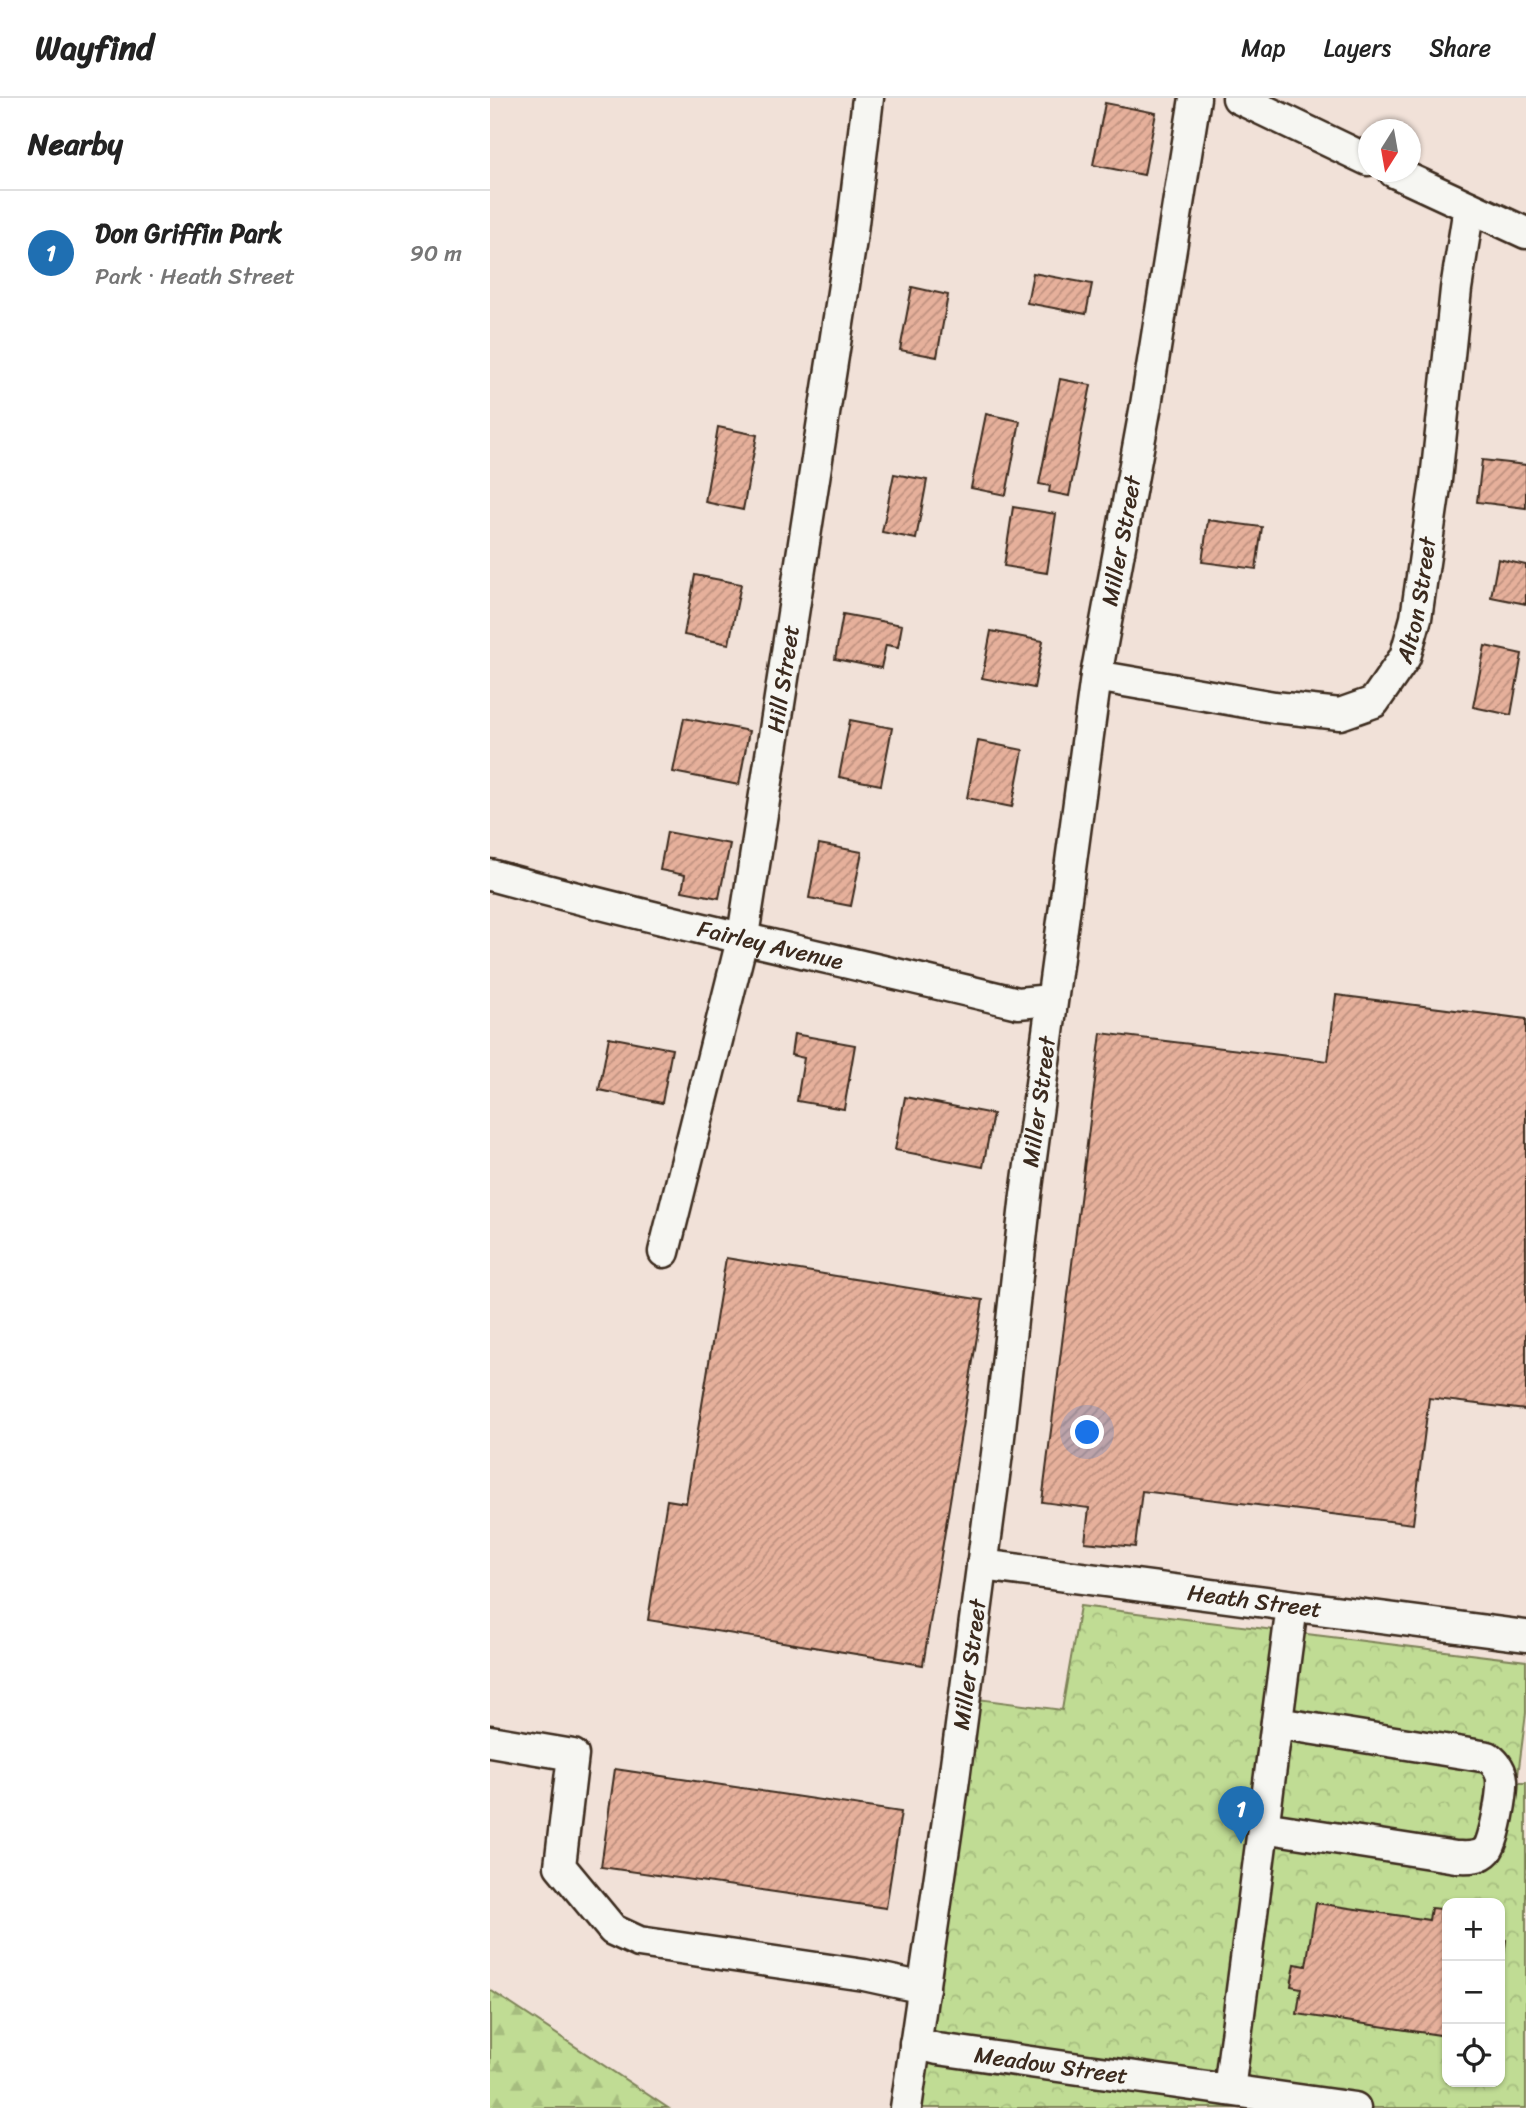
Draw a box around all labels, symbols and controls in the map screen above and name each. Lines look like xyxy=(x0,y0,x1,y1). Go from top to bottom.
text: Wayfind xyxy=(35,19,154,77)
text: Map xyxy=(1241,27,1286,69)
text: Layers xyxy=(1324,27,1391,69)
text: Share xyxy=(1429,27,1491,69)
text: Nearby xyxy=(28,117,123,171)
north arrow xyxy=(1358,119,1421,182)
text: Don Griffin Park xyxy=(95,210,282,256)
text: 1 xyxy=(46,233,56,274)
text: 90 m xyxy=(410,233,462,274)
text: Park · Heath Street xyxy=(95,256,295,297)
street label: Miller Street xyxy=(1089,471,1154,609)
street label: Alton Street xyxy=(1384,533,1449,669)
street label: Hill Street xyxy=(755,622,812,736)
street label: Fairley Avenue xyxy=(693,908,847,982)
street label: Miller Street xyxy=(1010,1032,1068,1170)
your location xyxy=(1070,1415,1104,1449)
street label: Heath Street xyxy=(1185,1572,1324,1630)
street label: Miller Street xyxy=(941,1595,999,1732)
pin: 1 xyxy=(1218,1786,1264,1844)
map controls xyxy=(1442,1898,1505,2087)
button: + xyxy=(1442,1898,1505,1961)
button: − xyxy=(1442,1961,1505,2024)
button: locate xyxy=(1442,2024,1505,2087)
street label: Meadow Street xyxy=(972,2034,1130,2097)

